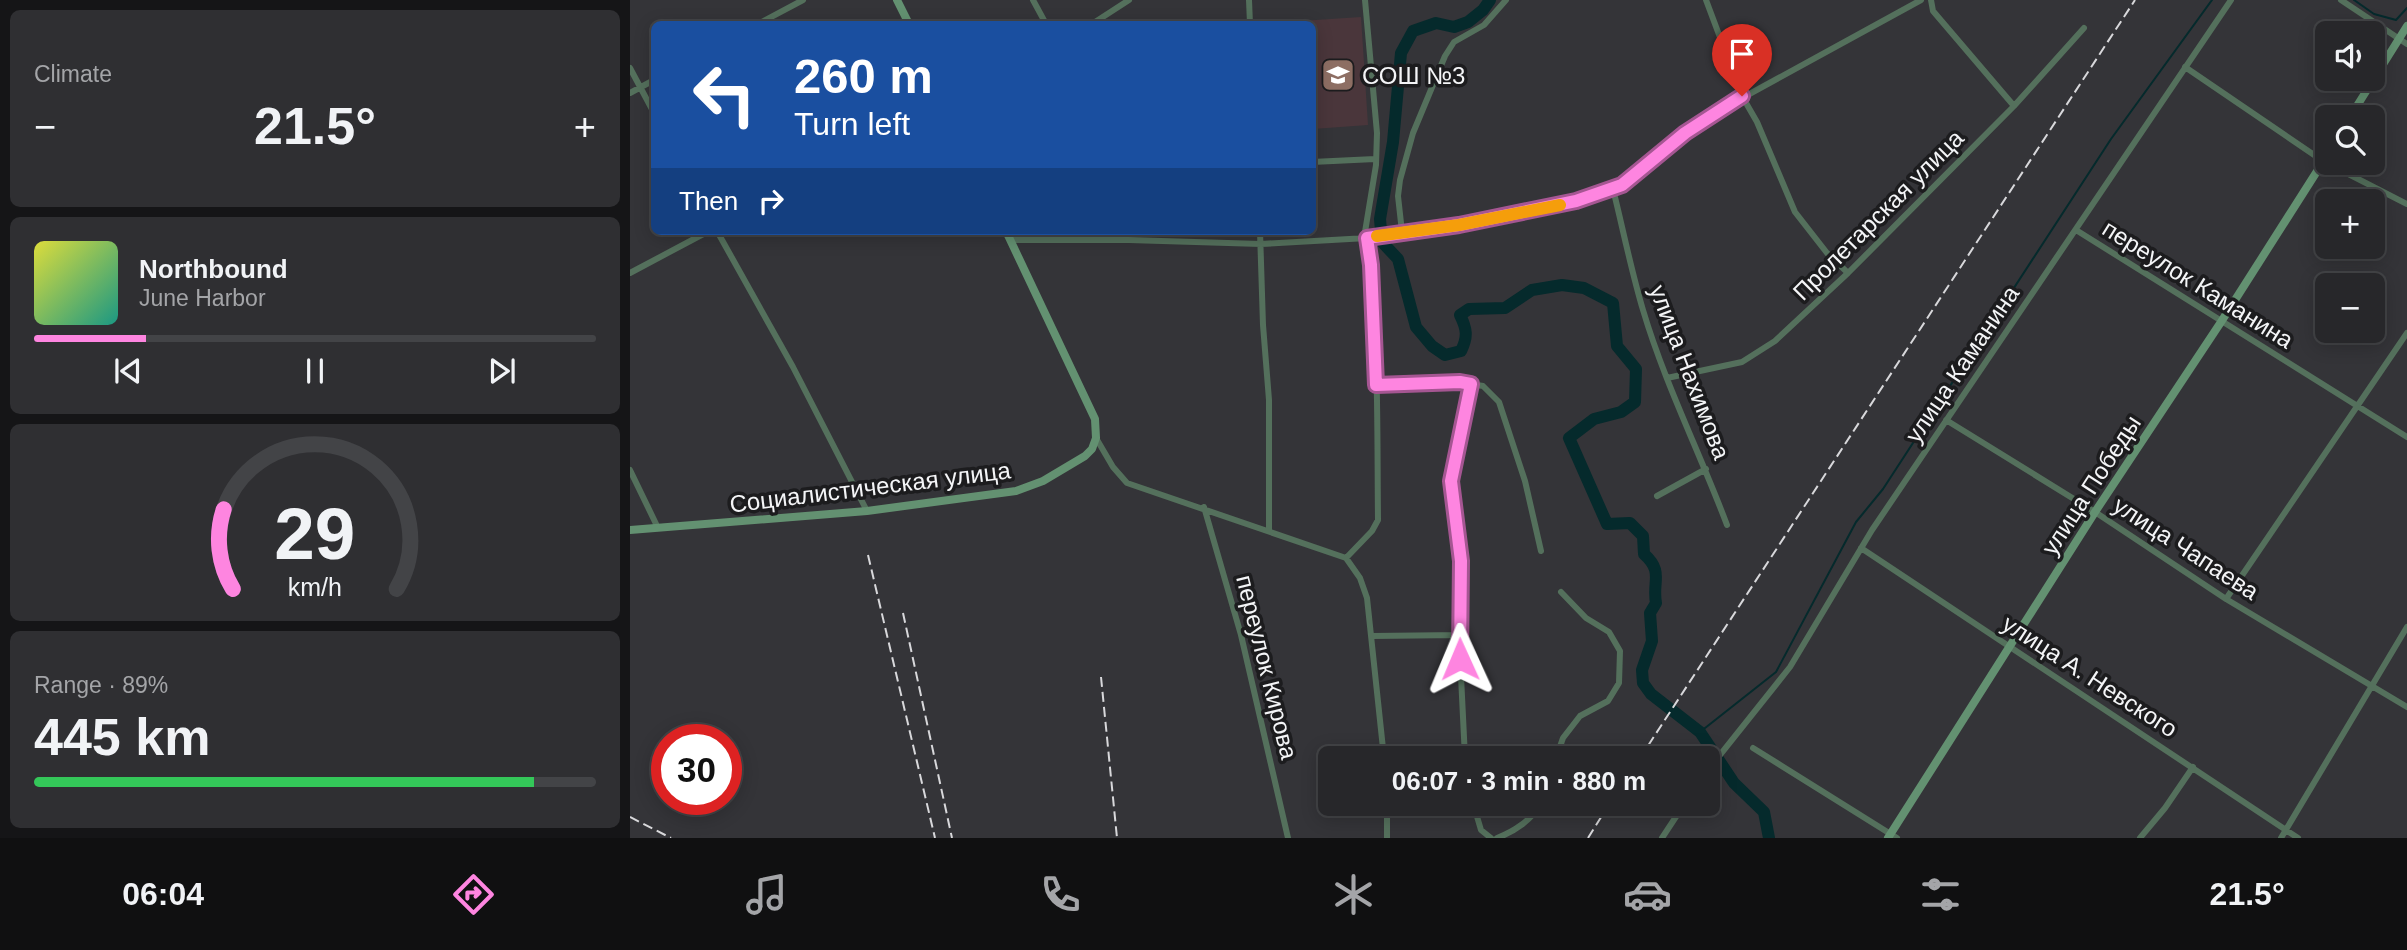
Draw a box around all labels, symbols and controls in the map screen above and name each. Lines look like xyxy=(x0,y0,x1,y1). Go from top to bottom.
map controls xyxy=(2315,21,2385,343)
button: sound xyxy=(2315,21,2385,91)
pin xyxy=(1712,24,1772,96)
icon: arrive xyxy=(1723,35,1761,73)
icon: left xyxy=(679,49,770,140)
text: 260 m xyxy=(794,49,933,103)
school or university icon: СОШ №3 xyxy=(1319,56,1357,94)
text: Climate xyxy=(34,61,112,87)
place label: СОШ №3 xyxy=(1362,62,1465,89)
text: 21.5° xyxy=(254,97,376,155)
button: search xyxy=(2315,105,2385,175)
text: − xyxy=(34,106,56,148)
text: + xyxy=(574,106,596,148)
text: Turn left xyxy=(794,106,910,142)
street label: Пролетарская улица xyxy=(1787,124,1969,306)
icon: right xyxy=(752,182,790,220)
text: Then xyxy=(679,186,738,216)
button: + xyxy=(2315,189,2385,259)
street label: переулок Каманина xyxy=(2098,214,2299,354)
text: Northbound xyxy=(139,254,288,284)
button: − xyxy=(2315,273,2385,343)
street label: улица Каманина xyxy=(1900,280,2025,447)
street label: улица Нахимова xyxy=(1644,281,1736,464)
text: June Harbor xyxy=(139,285,266,311)
icon: previous xyxy=(109,352,147,390)
icon: pause xyxy=(296,352,334,390)
icon: next xyxy=(483,352,521,390)
street label: улица Победы xyxy=(2036,410,2146,560)
street label: Социалистическая улица xyxy=(728,456,1013,518)
street label: улица Чапаева xyxy=(2108,491,2264,605)
text: 29 xyxy=(275,493,355,574)
text: km/h xyxy=(288,572,342,600)
street label: переулок Кирова xyxy=(1231,572,1303,763)
street label: улица А. Невского xyxy=(1998,609,2182,743)
position arrow xyxy=(1423,622,1497,696)
text: Range · 89% xyxy=(34,672,168,698)
text: 445 km xyxy=(34,708,210,766)
speed limit sign: 30 xyxy=(651,724,742,815)
text: 06:07 · 3 min · 880 m xyxy=(1392,766,1646,796)
icon: directions xyxy=(449,870,498,919)
icon: music xyxy=(742,870,791,919)
icon: phone xyxy=(1036,870,1085,919)
icon: climate xyxy=(1329,870,1378,919)
icon: car xyxy=(1623,870,1672,919)
icon: filters xyxy=(1916,870,1965,919)
text: 06:04 xyxy=(122,876,204,912)
text: 21.5° xyxy=(2210,876,2285,912)

